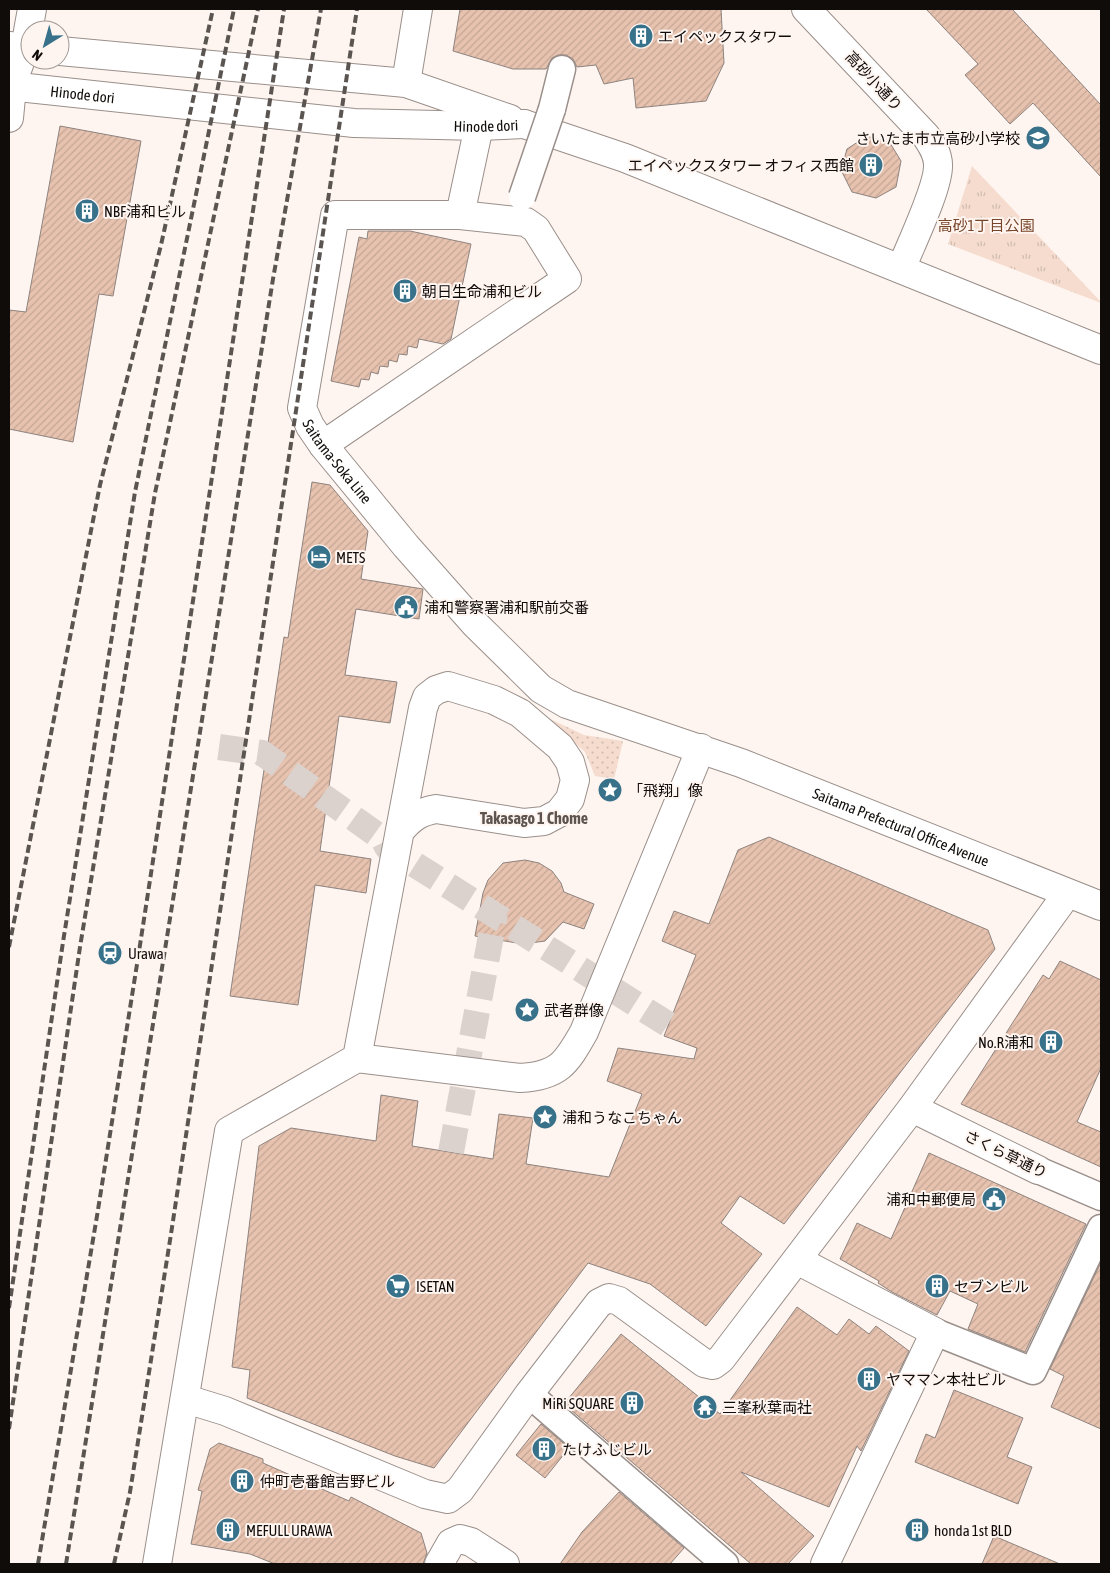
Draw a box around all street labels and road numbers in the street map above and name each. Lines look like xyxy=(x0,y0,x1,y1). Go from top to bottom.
street label: 高砂小通り xyxy=(842,48,906,114)
street label: Hinode dori xyxy=(50,82,116,106)
street label: Hinode dori xyxy=(453,116,519,135)
street label: Saitama-Soka Line xyxy=(300,417,376,507)
street label: Saitama Prefectural Office Avenue xyxy=(811,784,992,869)
street label: さくら草通り xyxy=(962,1127,1050,1181)

